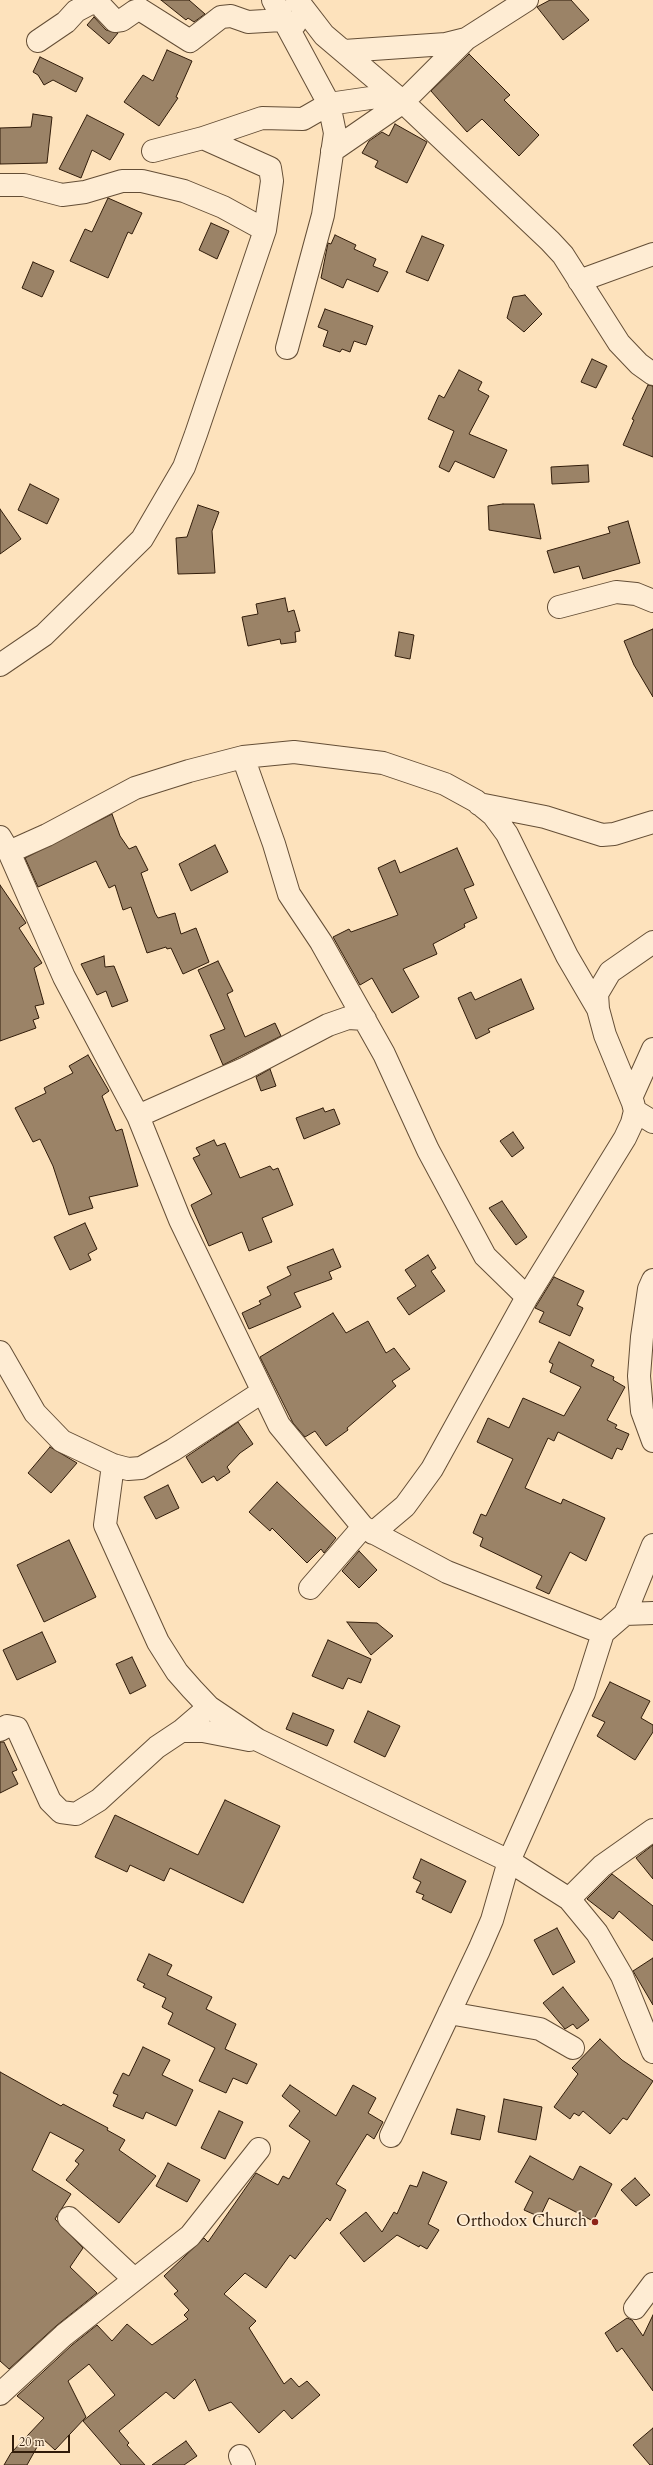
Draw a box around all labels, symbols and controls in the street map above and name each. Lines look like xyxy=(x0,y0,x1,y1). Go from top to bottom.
place label: Orthodox Church xyxy=(456,2212,587,2232)
marker: Orthodox Church xyxy=(590,2217,600,2227)
scale bar xyxy=(14,2427,72,2453)
text: 20 m xyxy=(19,2434,45,2450)

